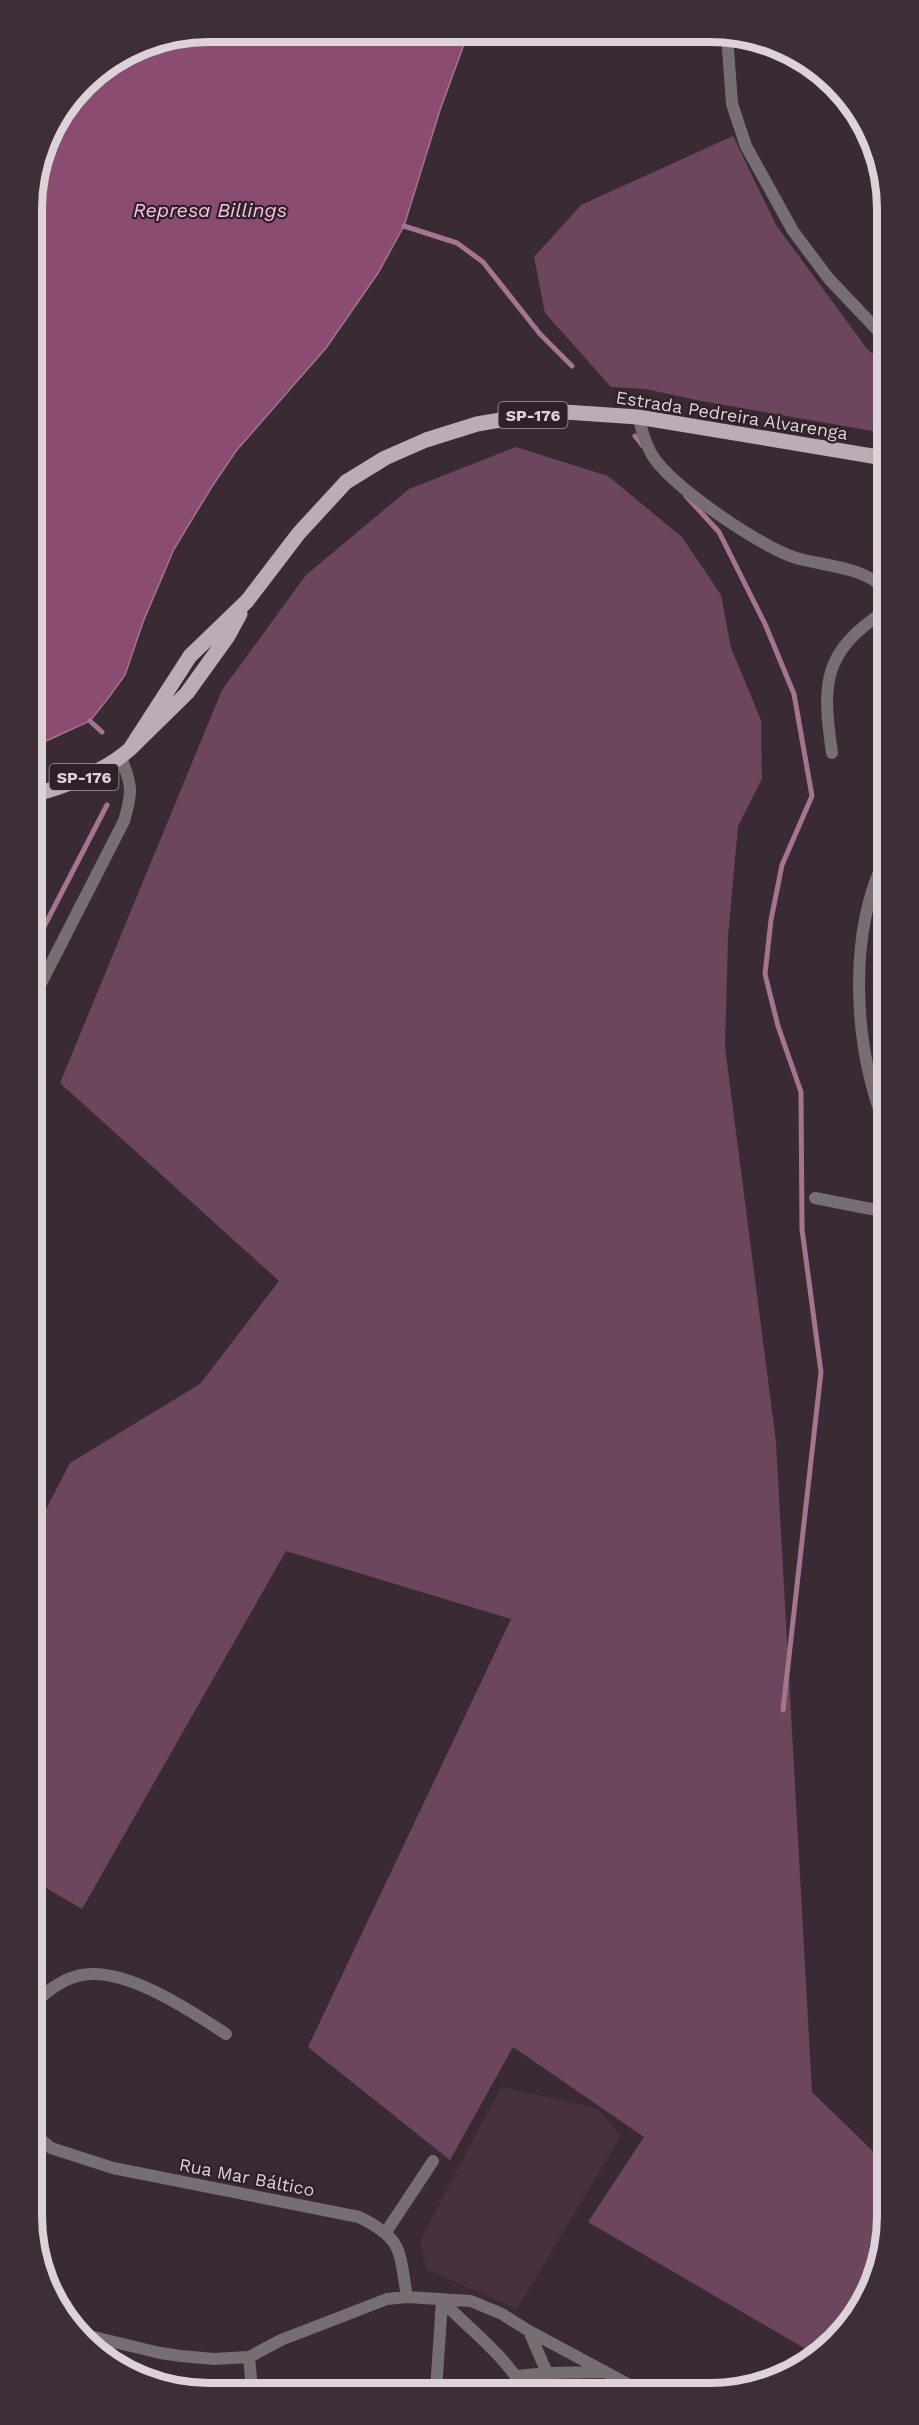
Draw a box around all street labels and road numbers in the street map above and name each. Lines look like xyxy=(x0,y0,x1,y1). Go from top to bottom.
street label: Estrada Pedreira Alvarenga xyxy=(614,386,850,444)
road number: SP-176 xyxy=(498,402,568,428)
road number: SP-176 xyxy=(50,764,118,790)
street label: Rua Mar Báltico xyxy=(177,2154,317,2200)

